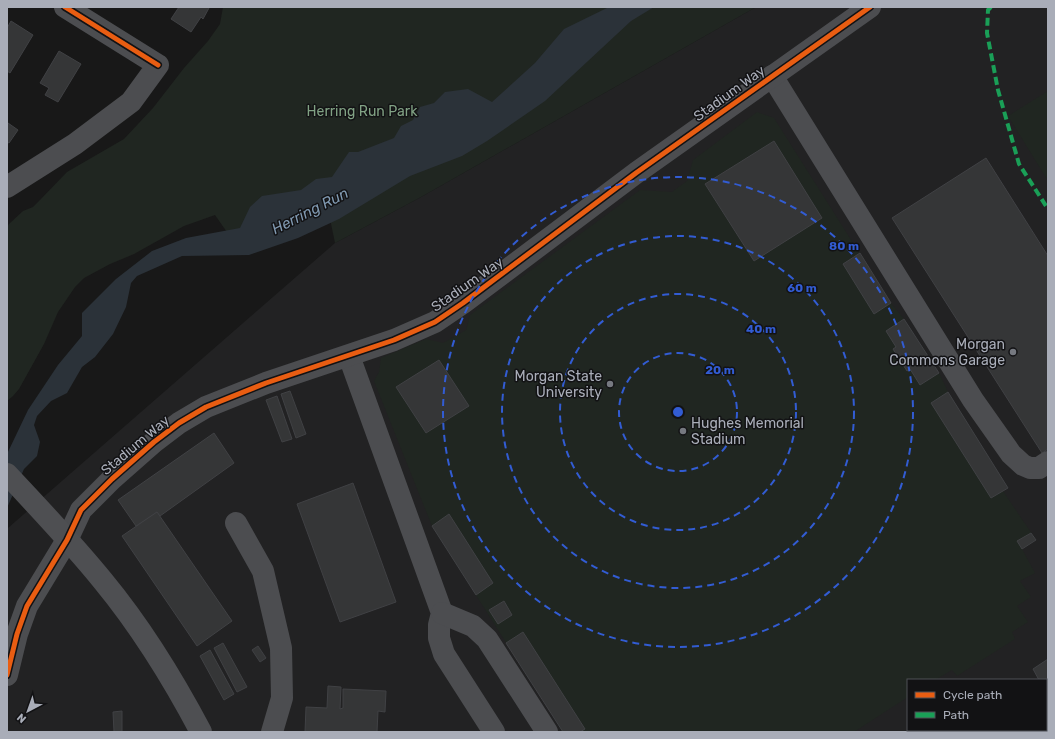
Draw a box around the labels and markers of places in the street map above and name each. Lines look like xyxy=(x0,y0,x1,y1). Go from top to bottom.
place label: Morgan Commons Garage xyxy=(889,336,1005,369)
marker: Morgan Commons Garage xyxy=(1008,347,1018,357)
place label: Morgan State University xyxy=(515,368,602,401)
marker: Morgan State University xyxy=(605,379,615,389)
centre of rings xyxy=(671,405,685,419)
place label: Hughes Memorial Stadium xyxy=(691,415,804,448)
marker: Hughes Memorial Stadium xyxy=(678,426,688,436)

